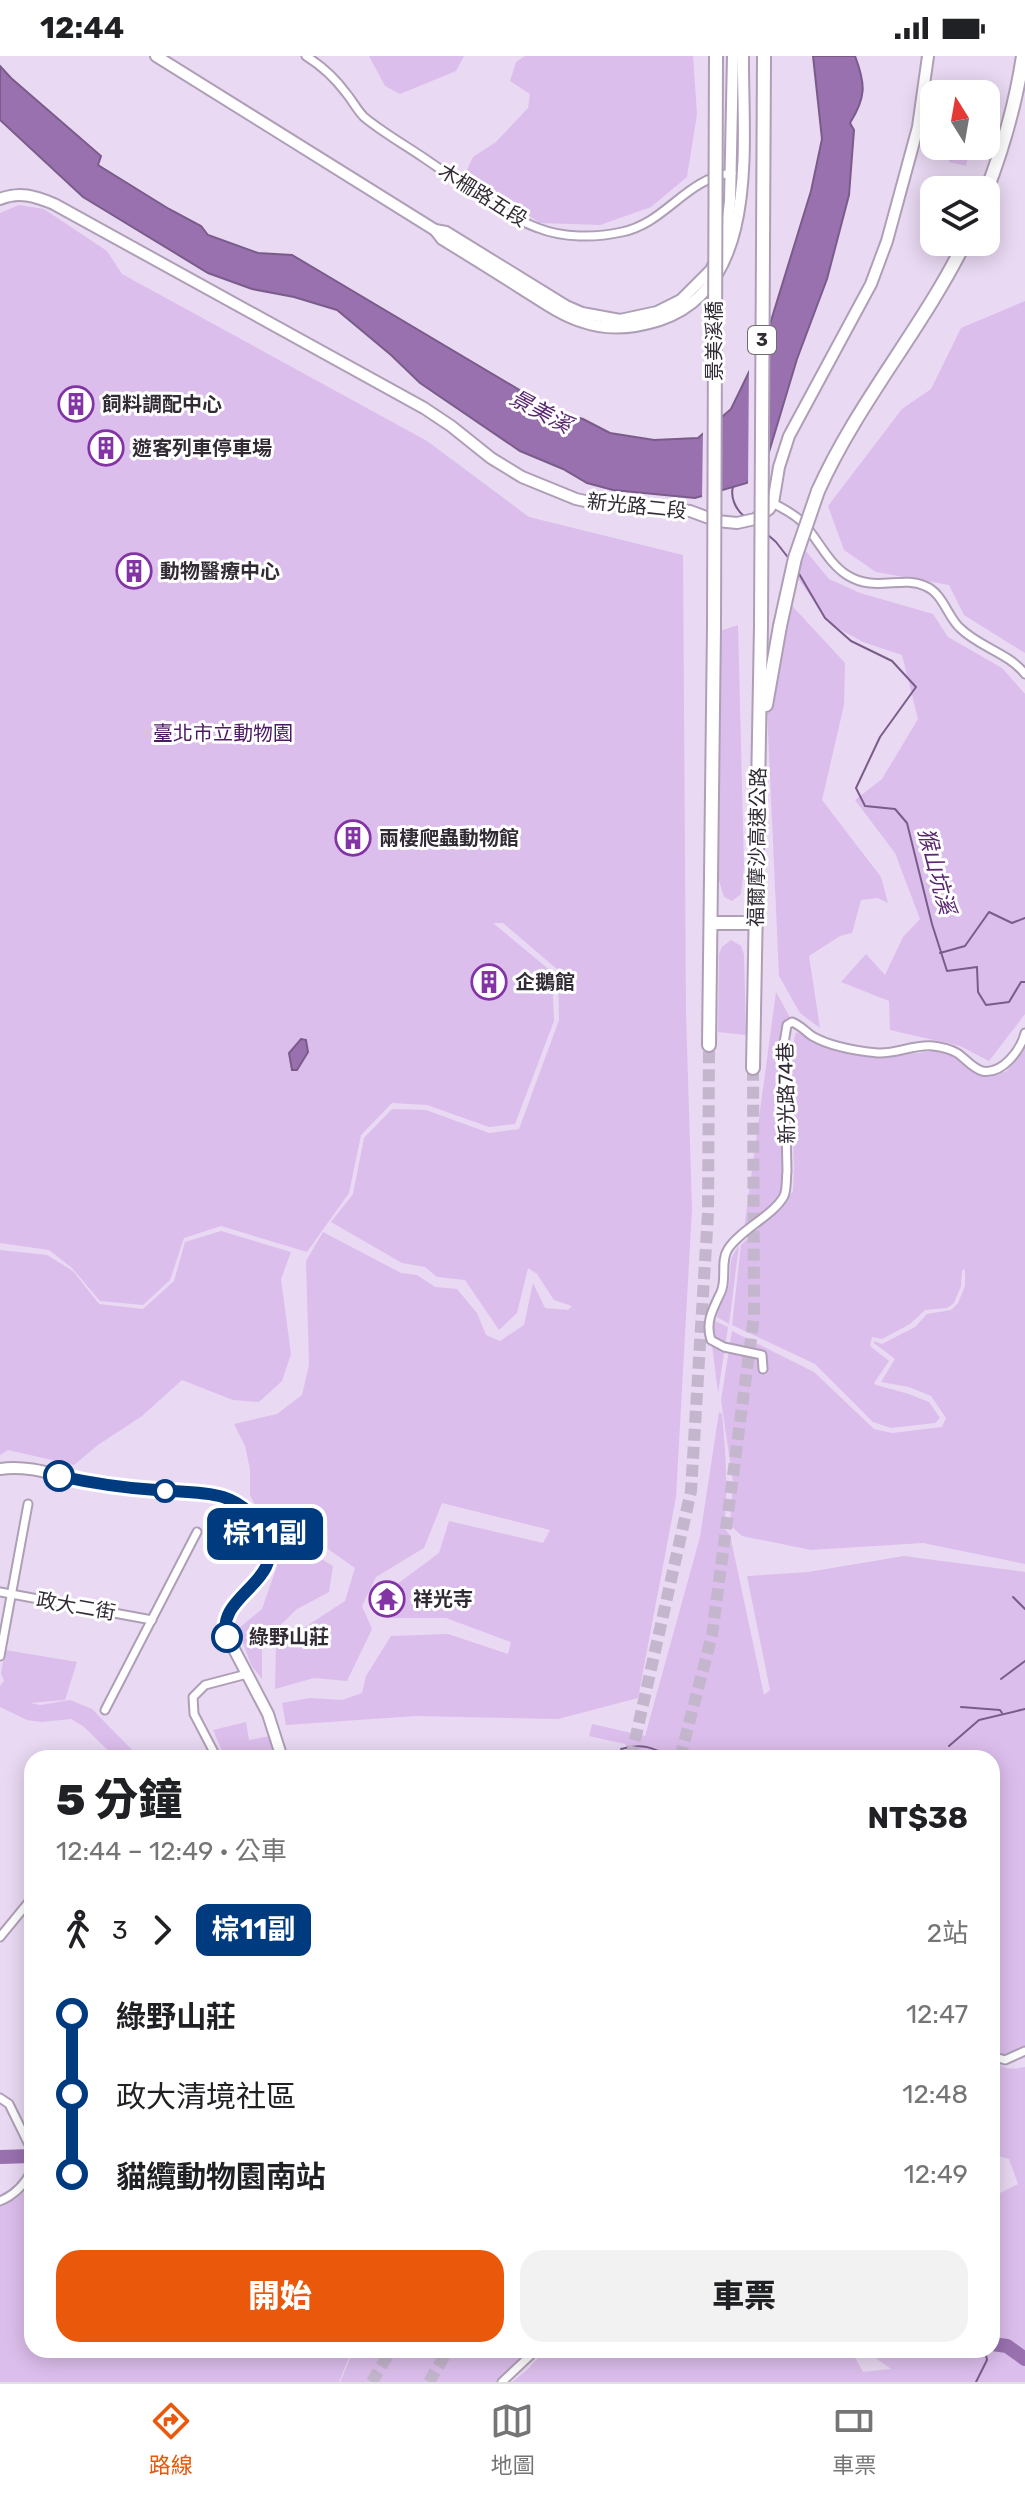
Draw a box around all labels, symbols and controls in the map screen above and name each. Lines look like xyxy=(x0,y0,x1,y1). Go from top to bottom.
text: 12:44 xyxy=(40,10,124,46)
north arrow xyxy=(920,80,1000,160)
map controls xyxy=(920,80,1000,256)
street label: 木柵路五段 xyxy=(434,158,532,232)
button: layers xyxy=(920,176,1000,256)
street label: 景美溪橋 xyxy=(702,301,726,381)
road number: 3 xyxy=(748,326,776,354)
water label: 景美溪 xyxy=(505,384,579,440)
building icon: 飼料調配中心 xyxy=(57,385,95,423)
place label: 飼料調配中心 xyxy=(102,392,222,416)
building icon: 遊客列車停車場 xyxy=(87,429,125,467)
place label: 遊客列車停車場 xyxy=(132,436,272,460)
street label: 新光路二段 xyxy=(586,489,688,523)
building icon: 動物醫療中心 xyxy=(115,552,153,590)
place label: 動物醫療中心 xyxy=(160,559,280,583)
park label: 臺北市立動物園 xyxy=(153,721,293,745)
street label: 福爾摩沙高速公路 xyxy=(744,767,770,927)
building icon: 兩棲爬蟲動物館 xyxy=(334,819,372,857)
water label: 猴山坑溪 xyxy=(912,825,962,920)
place label: 兩棲爬蟲動物館 xyxy=(379,826,519,850)
building icon: 企鵝館 xyxy=(470,963,508,1001)
place label: 企鵝館 xyxy=(515,970,575,994)
street label: 新光路74巷 xyxy=(773,1042,799,1144)
unlabelled marker xyxy=(44,1461,74,1491)
unlabelled marker xyxy=(154,1480,176,1502)
line badge: 棕11副 xyxy=(209,1508,321,1560)
text: 棕11副 xyxy=(223,1517,307,1550)
temple icon: 祥光寺 xyxy=(368,1580,406,1618)
street label: 政大二街 xyxy=(35,1587,117,1625)
place label: 祥光寺 xyxy=(413,1587,473,1611)
marker: 綠野山莊 xyxy=(212,1622,242,1652)
place label: 綠野山莊 xyxy=(249,1625,329,1649)
text: 5 分鐘 xyxy=(56,1774,182,1826)
text: NT$38 xyxy=(867,1800,968,1836)
text: 12:44 – 12:49 · 公車 xyxy=(56,1836,287,1867)
icon: walk xyxy=(56,1908,100,1952)
icon: forward xyxy=(140,1908,184,1952)
text: 棕11副 xyxy=(212,1913,295,1946)
text: 3 xyxy=(112,1915,128,1946)
text: 2站 xyxy=(927,1918,968,1949)
text: 綠野山莊 xyxy=(116,1999,236,2035)
text: 12:47 xyxy=(906,1999,968,2030)
text: 政大清境社區 xyxy=(116,2079,296,2115)
text: 12:48 xyxy=(902,2079,968,2110)
text: 貓纜動物園南站 xyxy=(116,2159,326,2195)
text: 12:49 xyxy=(904,2159,968,2190)
button: 開始 xyxy=(56,2250,504,2342)
button: 車票 xyxy=(520,2250,968,2342)
tab: 路線 xyxy=(149,2399,193,2479)
tab: 地圖 xyxy=(490,2399,534,2479)
tab: 車票 xyxy=(832,2399,876,2479)

